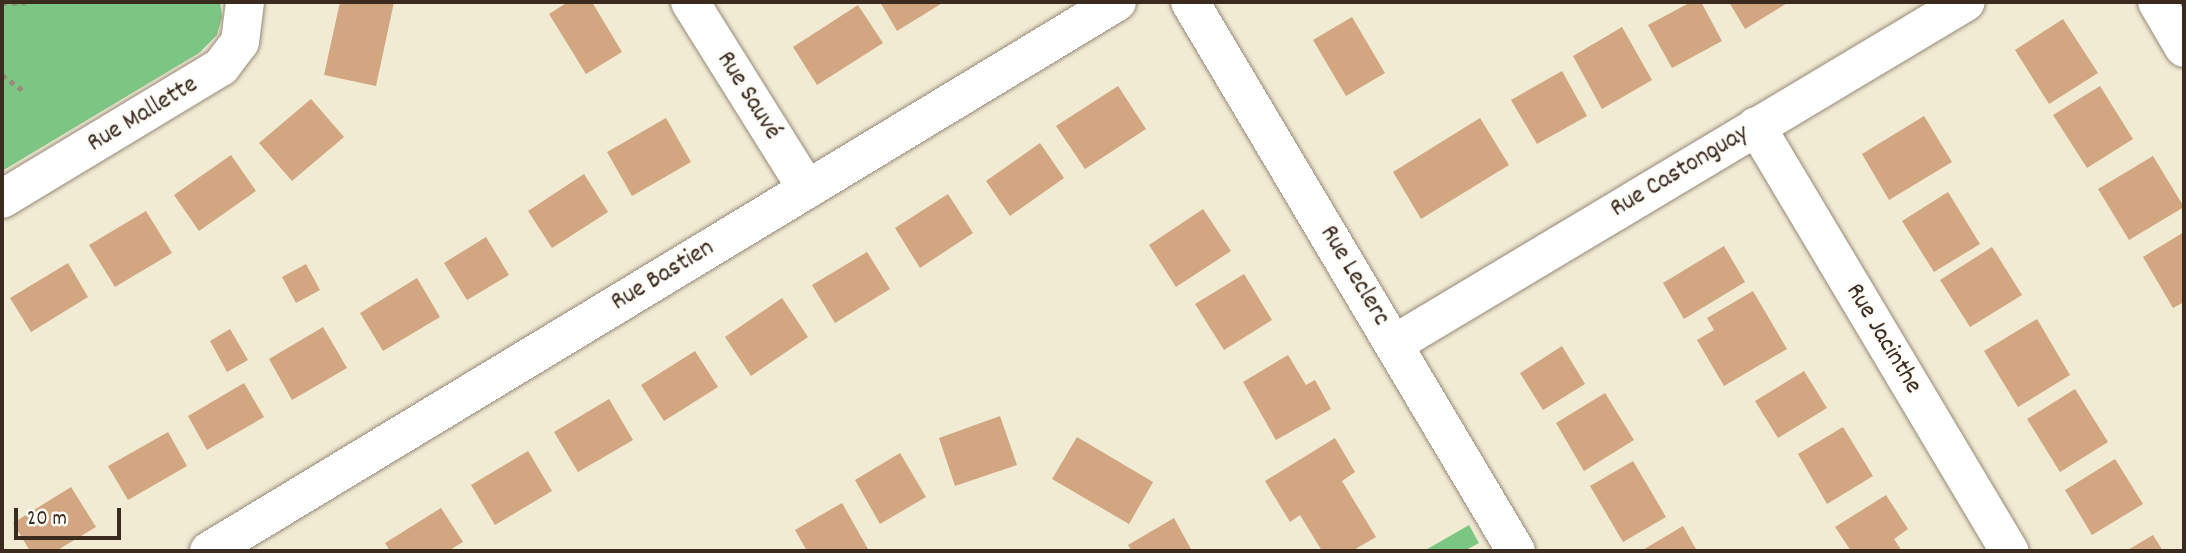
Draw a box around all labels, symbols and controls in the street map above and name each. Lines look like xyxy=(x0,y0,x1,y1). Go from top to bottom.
street label: Rue Sauvé xyxy=(709,46,787,146)
street label: Rue Mallette xyxy=(82,70,204,160)
street label: Rue Castonguay xyxy=(1605,119,1755,225)
street label: Rue Leclerc xyxy=(1312,220,1396,332)
street label: Rue Bastien xyxy=(606,233,720,319)
street label: Rue Jacinthe xyxy=(1838,278,1928,400)
scale bar xyxy=(18,494,124,538)
text: 20 m xyxy=(27,505,67,535)

